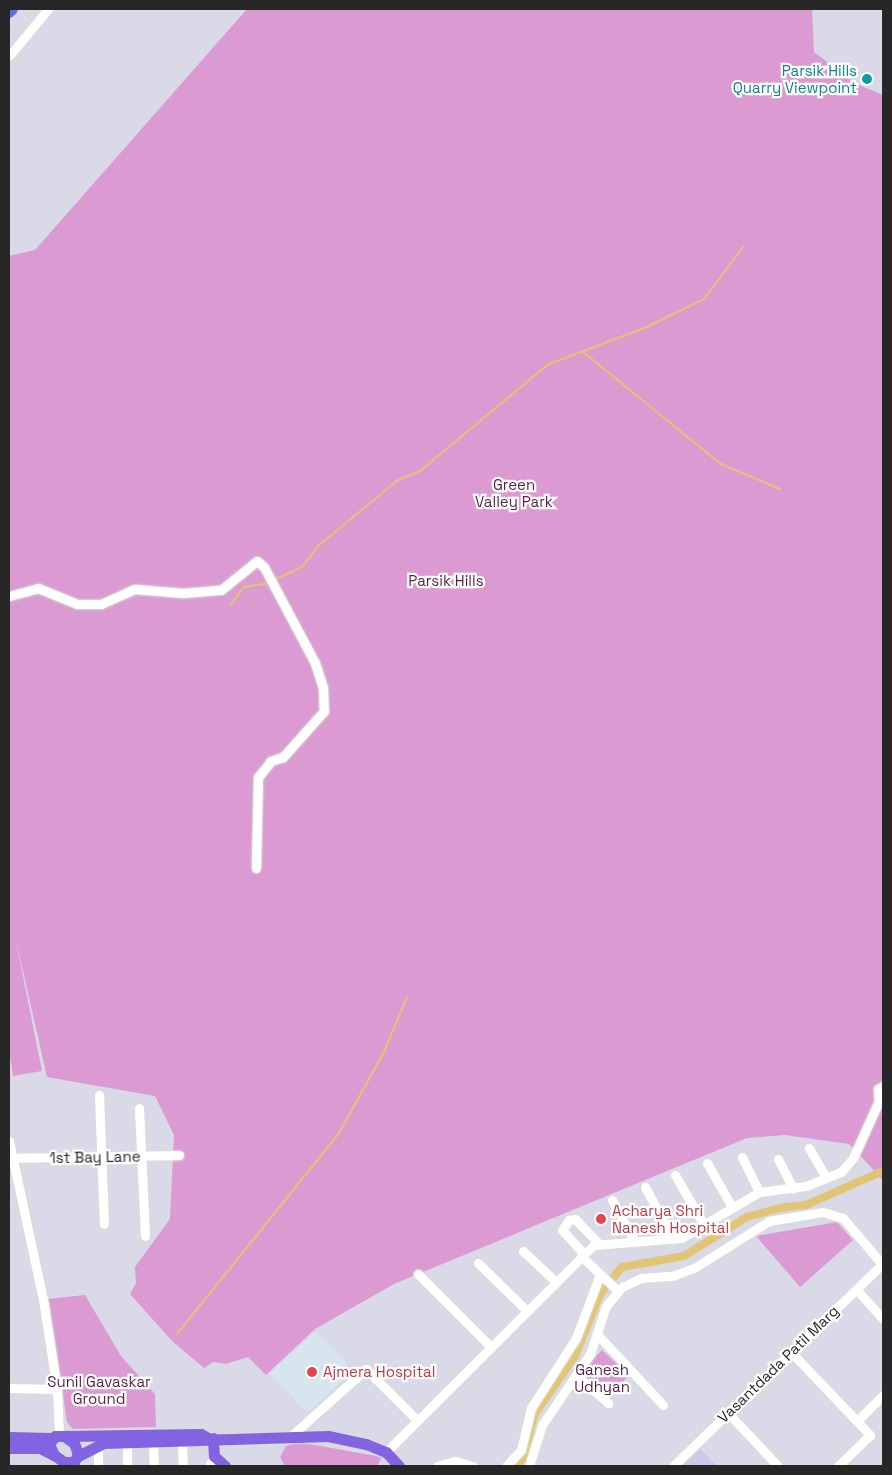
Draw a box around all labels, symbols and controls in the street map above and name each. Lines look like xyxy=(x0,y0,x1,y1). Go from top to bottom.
place label: Parsik Hills Quarry Viewpoint xyxy=(733,61,857,96)
marker: Parsik Hills Quarry Viewpoint xyxy=(861,73,873,85)
park label: Green Valley Park xyxy=(475,475,553,510)
park label: Parsik Hills xyxy=(408,572,484,590)
street label: 1st Bay Lane xyxy=(49,1147,141,1167)
place label: Acharya Shri Nanesh Hospital xyxy=(612,1201,729,1236)
marker: Acharya Shri Nanesh Hospital xyxy=(594,1212,608,1226)
street label: Vasantdada Patil Marg xyxy=(714,1301,842,1427)
park label: Ganesh Udhyan xyxy=(574,1360,630,1395)
place label: Ajmera Hospital xyxy=(323,1363,435,1381)
marker: Ajmera Hospital xyxy=(305,1365,319,1379)
park label: Sunil Gavaskar Ground xyxy=(47,1372,151,1407)

